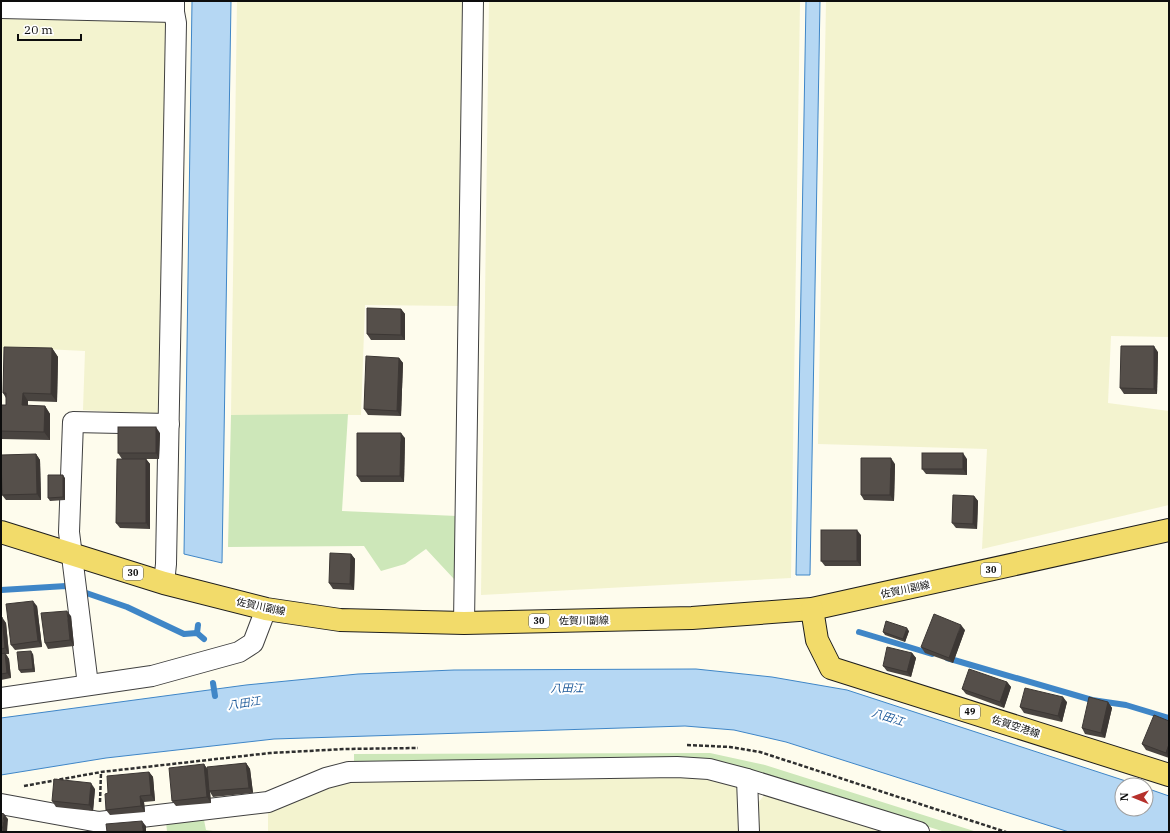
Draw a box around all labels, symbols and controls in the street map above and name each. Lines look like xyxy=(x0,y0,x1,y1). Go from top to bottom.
scale bar xyxy=(18,16,81,42)
text: 20 m xyxy=(24,22,53,37)
road number: 30 xyxy=(981,563,1001,577)
road number: 30 xyxy=(123,566,143,580)
street label: 佐賀川副線 xyxy=(879,578,931,601)
street label: 佐賀川副線 xyxy=(235,595,287,618)
road number: 30 xyxy=(529,614,549,628)
street label: 佐賀川副線 xyxy=(559,614,609,627)
water label: 八田江 xyxy=(551,681,584,695)
water label: 八田江 xyxy=(227,693,262,712)
water label: 八田江 xyxy=(870,705,907,729)
road number: 49 xyxy=(960,705,980,719)
street label: 佐賀空港線 xyxy=(990,713,1042,740)
north arrow xyxy=(1114,777,1154,817)
text: N xyxy=(1117,792,1131,801)

